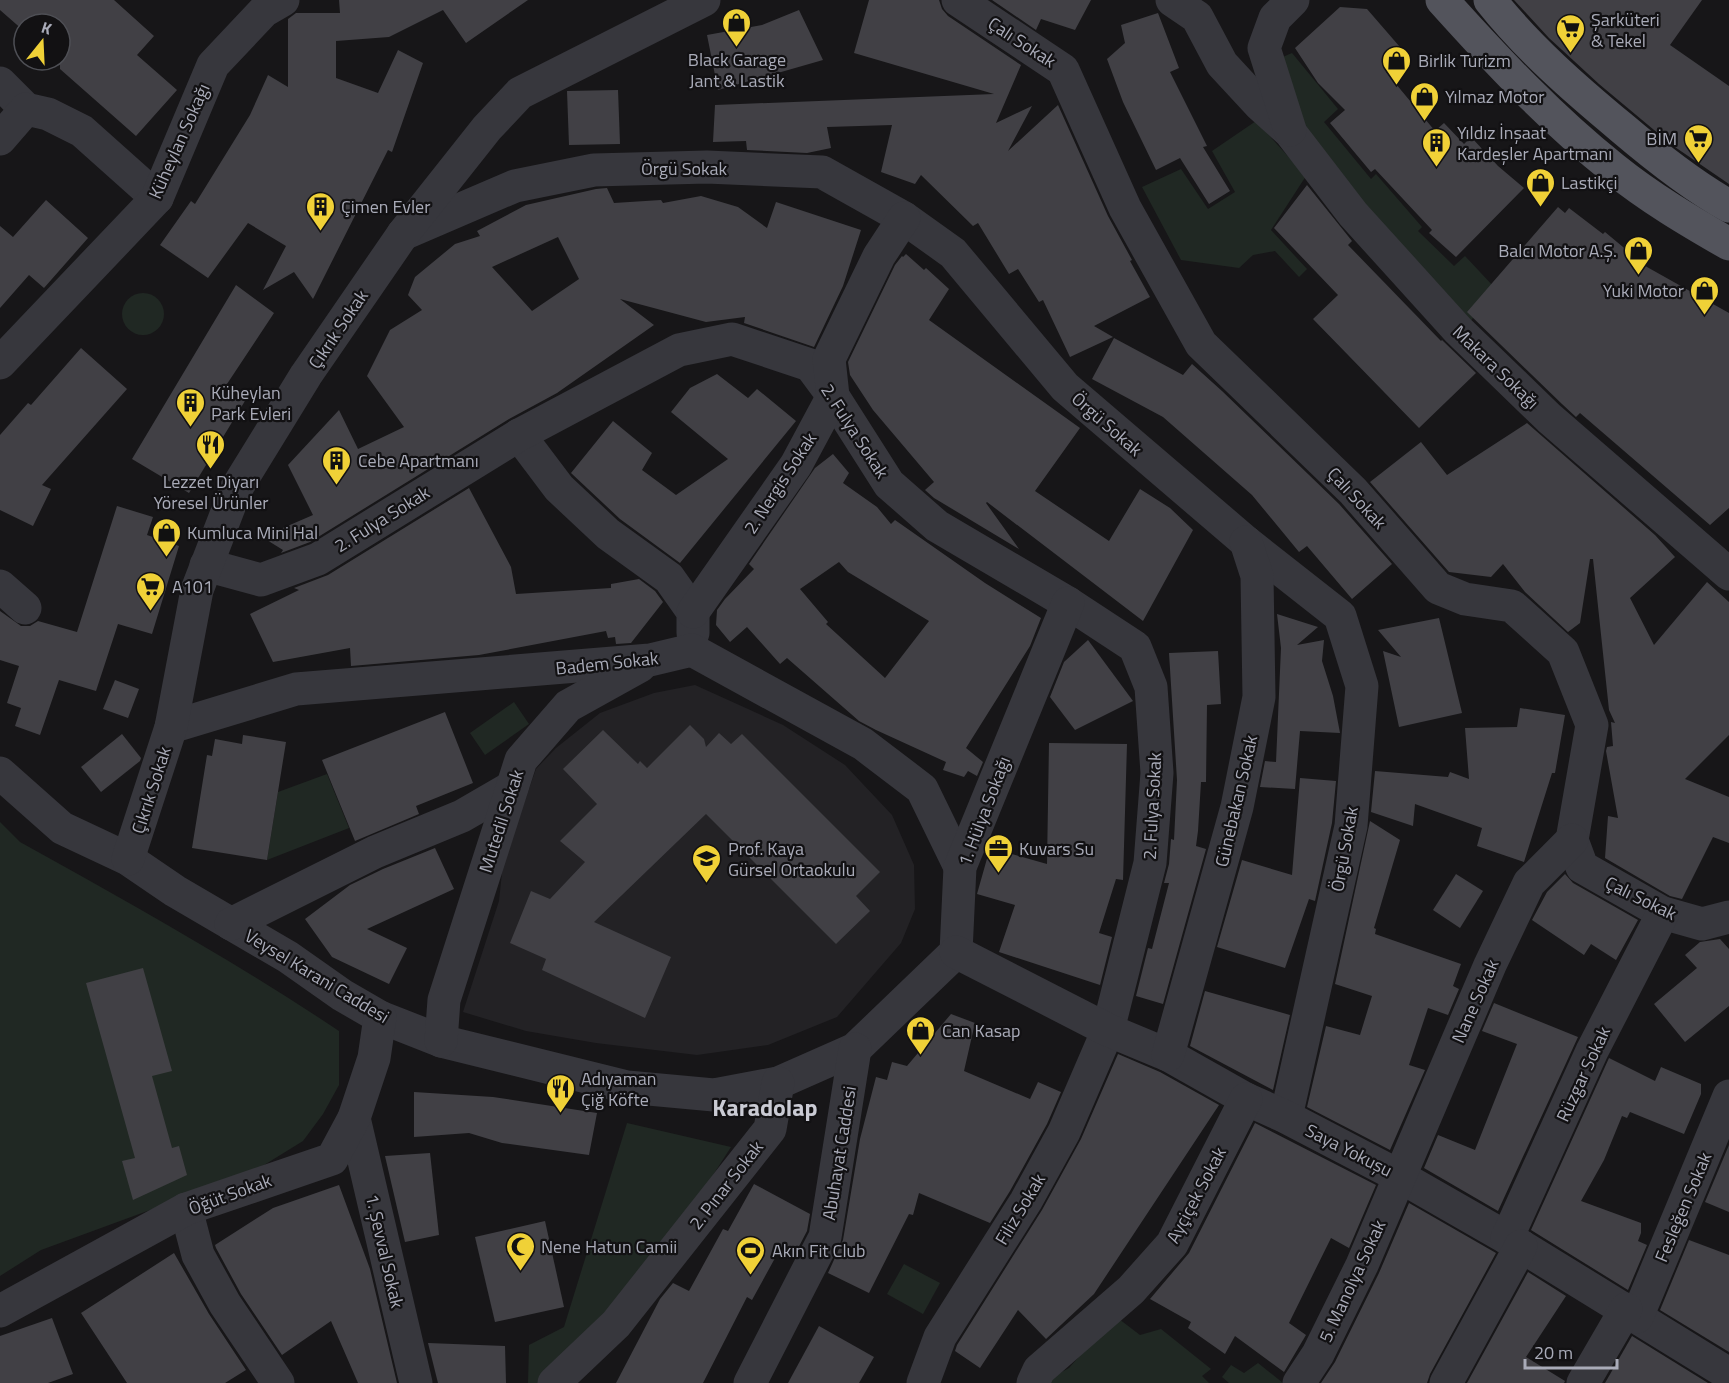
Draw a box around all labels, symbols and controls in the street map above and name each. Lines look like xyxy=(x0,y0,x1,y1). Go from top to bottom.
shop icon: Black Garage Jant & Lastik xyxy=(721,6,753,48)
place label: Şarküteri & Tekel xyxy=(1591,6,1660,54)
street label: Çalı Sokak xyxy=(983,10,1062,74)
north arrow xyxy=(12,12,72,72)
supermarket icon: Şarküteri & Tekel xyxy=(1554,13,1586,55)
text: K xyxy=(38,15,55,41)
shop icon: Birlik Turizm xyxy=(1381,44,1413,86)
place label: Black Garage Jant & Lastik xyxy=(688,46,786,94)
place label: Birlik Turizm xyxy=(1418,47,1511,74)
street label: Küheylan Sokağı xyxy=(142,79,216,203)
shop icon: Yılmaz Motor xyxy=(1408,80,1440,122)
place label: Yılmaz Motor xyxy=(1445,83,1544,110)
place label: Yıldız İnşaat Kardeşler Apartmanı xyxy=(1457,119,1612,167)
supermarket icon: BİM xyxy=(1682,122,1714,164)
place label: BİM xyxy=(1646,125,1677,152)
building icon: Yıldız İnşaat Kardeşler Apartmanı xyxy=(1420,126,1452,168)
street label: Örgü Sokak xyxy=(641,155,727,182)
shop icon: Lastikçi xyxy=(1524,166,1556,208)
place label: Lastikçi xyxy=(1561,169,1617,196)
building icon: Çimen Evler xyxy=(304,190,336,232)
place label: Çimen Evler xyxy=(341,193,430,220)
shop icon: Balcı Motor A.Ş. xyxy=(1622,234,1654,276)
place label: Balcı Motor A.Ş. xyxy=(1498,237,1617,264)
shop icon: Yuki Motor xyxy=(1689,274,1721,316)
place label: Yuki Motor xyxy=(1603,277,1684,304)
street label: Çıkrık Sokak xyxy=(301,284,375,374)
street label: Makara Sokağı xyxy=(1447,319,1545,415)
street label: 2. Fulya Sokak xyxy=(814,378,896,484)
place label: Küheylan Park Evleri xyxy=(211,379,291,427)
building icon: Küheylan Park Evleri xyxy=(174,386,206,428)
street label: Örgü Sokak xyxy=(1066,386,1149,463)
street label: 2. Nergis Sokak xyxy=(737,427,823,539)
restaurant icon: Lezzet Diyarı Yöresel Ürünler xyxy=(195,428,227,470)
building icon: Cebe Apartmanı xyxy=(321,444,353,486)
place label: Cebe Apartmanı xyxy=(358,447,479,474)
street label: Çalı Sokak xyxy=(1321,461,1393,535)
place label: Lezzet Diyarı Yöresel Ürünler xyxy=(153,468,269,516)
street label: 2. Fulya Sokak xyxy=(329,479,435,559)
shop icon: Kumluca Mini Hal xyxy=(150,516,182,558)
place label: Kumluca Mini Hal xyxy=(187,519,318,546)
supermarket icon: A101 xyxy=(135,570,167,612)
place label: A101 xyxy=(172,573,213,600)
street label: Badem Sokak xyxy=(554,644,660,682)
street label: Günebakan Sokak xyxy=(1208,732,1264,870)
street label: Çıkrık Sokak xyxy=(124,742,178,837)
street label: 2. Fulya Sokak xyxy=(1136,751,1168,861)
street label: 1. Hülya Sokağı xyxy=(951,752,1017,870)
street label: Mutedil Sokak xyxy=(472,766,531,876)
street label: Örgü Sokak xyxy=(1323,804,1365,894)
office icon: Kuvars Su xyxy=(982,832,1014,874)
place label: Prof. Kaya Gürsel Ortaokulu xyxy=(728,835,855,883)
place label: Kuvars Su xyxy=(1019,835,1094,862)
school or university icon: Prof. Kaya Gürsel Ortaokulu xyxy=(691,842,723,884)
street label: Çalı Sokak xyxy=(1601,869,1682,927)
street label: Veysel Karani Caddesi xyxy=(240,922,394,1030)
street label: Nane Sokak xyxy=(1444,954,1506,1047)
shop icon: Can Kasap xyxy=(905,1014,937,1056)
place label: Can Kasap xyxy=(942,1017,1021,1044)
street label: Rüzgar Sokak xyxy=(1549,1021,1617,1126)
place label: Adıyaman Çiğ Köfte xyxy=(581,1065,656,1113)
restaurant icon: Adıyaman Çiğ Köfte xyxy=(544,1072,576,1114)
street label: Abuhayat Caddesi xyxy=(815,1084,863,1222)
district label: Karadolap xyxy=(712,1089,818,1125)
street label: Saya Yokuşu xyxy=(1301,1117,1397,1183)
street label: 2. Pınar Sokak xyxy=(682,1134,770,1235)
street label: Ayçiçek Sokak xyxy=(1159,1142,1233,1248)
street label: Fesleğen Sokak xyxy=(1648,1147,1718,1266)
street label: Öğüt Sokak xyxy=(185,1166,276,1221)
street label: Filiz Sokak xyxy=(988,1168,1052,1250)
street label: 1. Şevval Sokak xyxy=(359,1191,411,1311)
street label: 5. Manolya Sokak xyxy=(1312,1215,1392,1347)
mosque icon: Nene Hatun Camii xyxy=(504,1230,536,1272)
place label: Nene Hatun Camii xyxy=(541,1233,677,1260)
sports icon: Akın Fit Club xyxy=(735,1234,767,1276)
place label: Akın Fit Club xyxy=(772,1237,866,1264)
scale bar xyxy=(1525,1332,1616,1370)
text: 20 m xyxy=(1534,1339,1573,1366)

